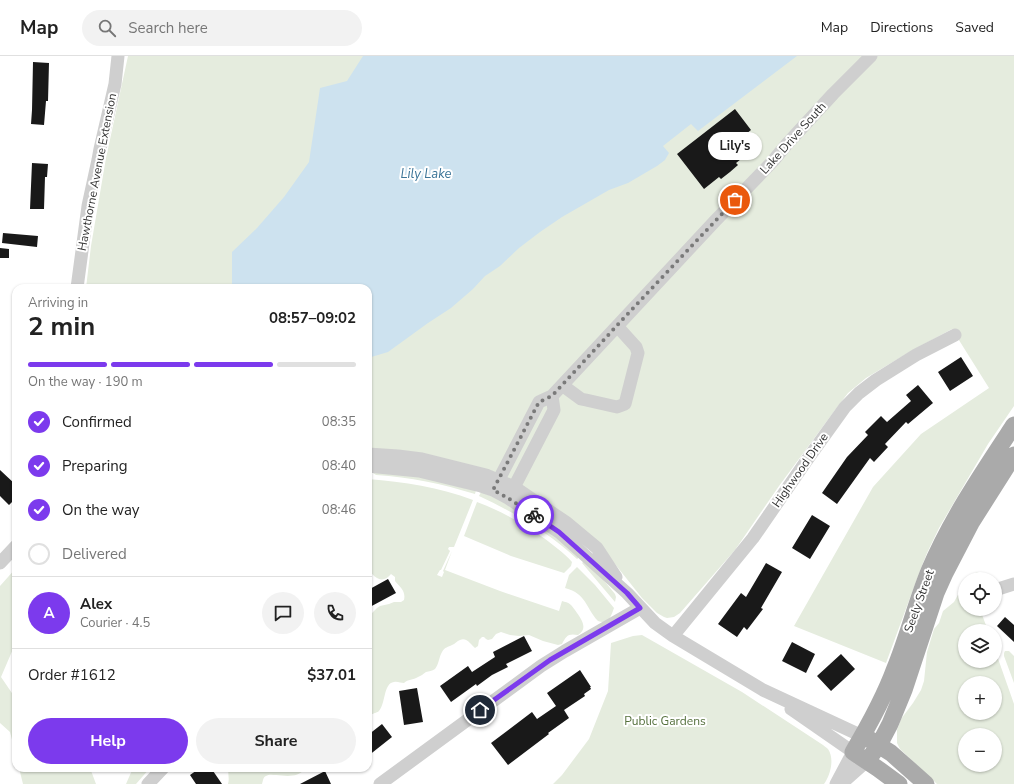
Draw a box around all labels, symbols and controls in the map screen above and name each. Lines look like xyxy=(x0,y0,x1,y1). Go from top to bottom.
search box xyxy=(82,10,362,46)
text: Map xyxy=(20,15,58,41)
icon: search xyxy=(96,17,118,39)
text: Search here xyxy=(128,18,208,38)
text: Map xyxy=(821,18,848,37)
text: Directions xyxy=(870,18,933,37)
text: Saved xyxy=(955,18,994,37)
street label: Hawthorne Avenue Extension xyxy=(74,92,120,252)
street label: Lake Drive South xyxy=(756,99,830,177)
callout: Lily's xyxy=(708,132,762,160)
text: Lily's xyxy=(720,137,750,155)
water label: Lily Lake xyxy=(401,165,452,183)
pin xyxy=(718,183,752,217)
icon: bag xyxy=(724,189,746,211)
text: Arriving in xyxy=(28,294,88,312)
text: 08:57–09:02 xyxy=(269,308,356,328)
text: 2 min xyxy=(28,309,95,344)
text: On the way · 190 m xyxy=(28,373,143,391)
icon: check xyxy=(28,411,50,433)
text: Confirmed xyxy=(62,412,132,432)
text: 08:35 xyxy=(322,413,356,431)
street label: Highwood Drive xyxy=(768,430,832,510)
icon: check xyxy=(28,455,50,477)
text: Preparing xyxy=(62,456,127,476)
text: 08:40 xyxy=(322,457,356,475)
courier xyxy=(514,495,554,535)
icon: check xyxy=(28,499,50,521)
text: On the way xyxy=(62,500,140,520)
text: 08:46 xyxy=(322,501,356,519)
icon: bike xyxy=(523,504,545,526)
text: Delivered xyxy=(62,544,127,564)
street label: Seely Street xyxy=(900,567,938,635)
map controls xyxy=(958,572,1002,772)
button: locate xyxy=(958,572,1002,616)
button: chat xyxy=(262,592,304,634)
button: phone xyxy=(314,592,356,634)
text: Alex xyxy=(80,594,112,614)
text: A xyxy=(43,603,55,623)
text: Courier · 4.5 xyxy=(80,614,150,632)
button: layers xyxy=(958,624,1002,668)
text: Order #1612 xyxy=(28,665,116,685)
text: $37.01 xyxy=(307,665,356,685)
button: + xyxy=(958,676,1002,720)
pin xyxy=(463,693,497,727)
icon: home xyxy=(469,699,491,721)
park label: Public Gardens xyxy=(624,713,706,729)
button: Help xyxy=(28,718,188,764)
button: Share xyxy=(196,718,356,764)
button: − xyxy=(958,728,1002,772)

